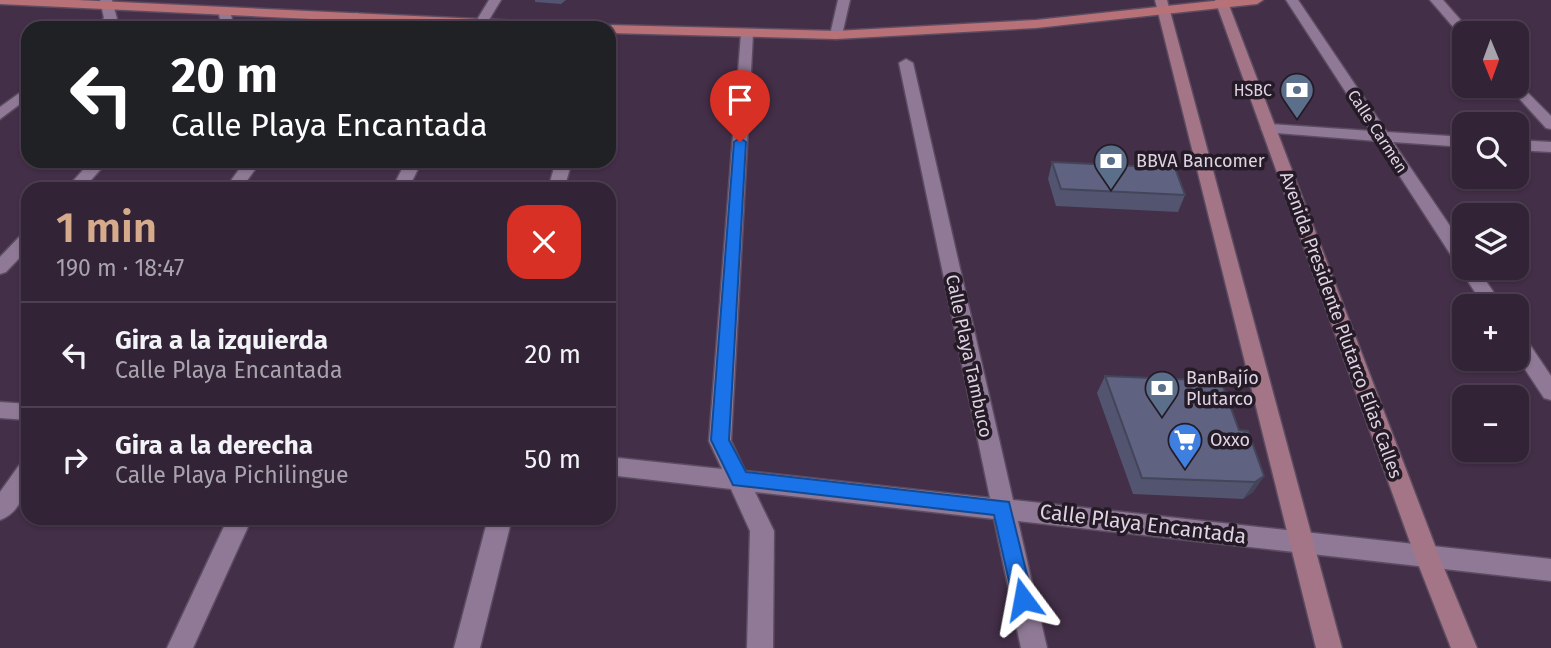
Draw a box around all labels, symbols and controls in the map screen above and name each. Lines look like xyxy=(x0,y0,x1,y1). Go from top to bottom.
north arrow xyxy=(1452,21,1530,98)
map controls xyxy=(1452,21,1529,462)
text: 20 m xyxy=(171,46,278,105)
icon: left xyxy=(56,49,147,140)
pin xyxy=(710,70,770,142)
bank icon: HSBC xyxy=(1278,71,1316,120)
icon: arrive xyxy=(721,81,759,119)
place label: HSBC xyxy=(1234,81,1272,100)
street label: Calle Carmen xyxy=(1344,86,1411,176)
text: Calle Playa Encantada xyxy=(171,106,488,144)
button: search xyxy=(1452,112,1529,189)
bank icon: BBVA Bancomer xyxy=(1092,142,1130,191)
place label: BBVA Bancomer xyxy=(1136,150,1265,172)
street label: Avenida Presidente Plutarco Elías Calles xyxy=(1275,169,1407,481)
text: 1 min xyxy=(56,203,157,253)
button: layers xyxy=(1452,203,1529,280)
button: close xyxy=(507,205,581,279)
text: 190 m · 18:47 xyxy=(56,254,184,282)
street label: Calle Playa Tambuco xyxy=(941,272,997,440)
button: + xyxy=(1452,294,1529,371)
text: Gira a la izquierda xyxy=(115,325,328,356)
icon: left xyxy=(56,336,94,374)
text: 20 m xyxy=(524,339,581,370)
text: Calle Playa Encantada xyxy=(115,356,343,384)
place label: BanBajío Plutarco xyxy=(1186,367,1259,410)
bank icon: BanBajío Plutarco xyxy=(1143,369,1181,418)
button: − xyxy=(1452,385,1529,462)
supermarket icon: Oxxo xyxy=(1166,421,1204,470)
place label: Oxxo xyxy=(1210,429,1250,451)
text: Gira a la derecha xyxy=(115,430,313,461)
icon: right xyxy=(56,441,94,479)
text: 50 m xyxy=(524,444,581,475)
text: Calle Playa Pichilingue xyxy=(115,461,349,489)
street label: Calle Playa Encantada xyxy=(1038,498,1248,550)
position arrow xyxy=(986,562,1060,636)

